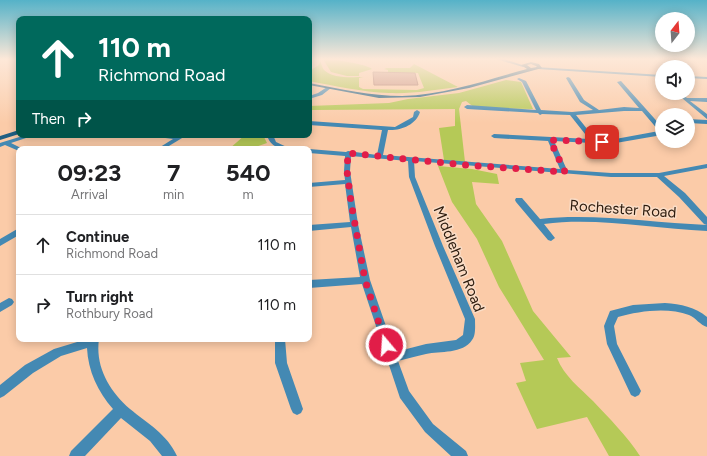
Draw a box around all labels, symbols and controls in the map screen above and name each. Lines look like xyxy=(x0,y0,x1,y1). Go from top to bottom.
north arrow xyxy=(655,12,695,52)
map controls xyxy=(655,12,695,148)
text: 110 m xyxy=(98,30,171,64)
icon: ahead xyxy=(32,32,84,84)
button: sound xyxy=(655,60,695,100)
text: Richmond Road xyxy=(98,64,225,86)
icon: right xyxy=(73,108,95,130)
button: layers xyxy=(655,108,695,148)
text: Then xyxy=(32,110,65,128)
pin xyxy=(585,125,619,159)
icon: arrive xyxy=(591,131,613,153)
text: 09:23 xyxy=(58,158,121,187)
text: 7 xyxy=(167,158,180,187)
text: 540 xyxy=(226,158,270,187)
text: Arrival xyxy=(71,187,108,202)
text: min xyxy=(163,187,184,202)
text: m xyxy=(243,187,254,202)
street label: Rochester Road xyxy=(569,196,677,222)
street label: Middleham Road xyxy=(430,204,488,314)
text: Continue xyxy=(66,228,129,246)
icon: ahead xyxy=(32,234,54,256)
text: 110 m xyxy=(258,236,296,254)
text: Richmond Road xyxy=(66,246,158,261)
text: Turn right xyxy=(66,288,134,306)
icon: right xyxy=(32,294,54,316)
text: 110 m xyxy=(258,296,296,314)
text: Rothbury Road xyxy=(66,306,153,321)
position arrow xyxy=(365,324,407,366)

